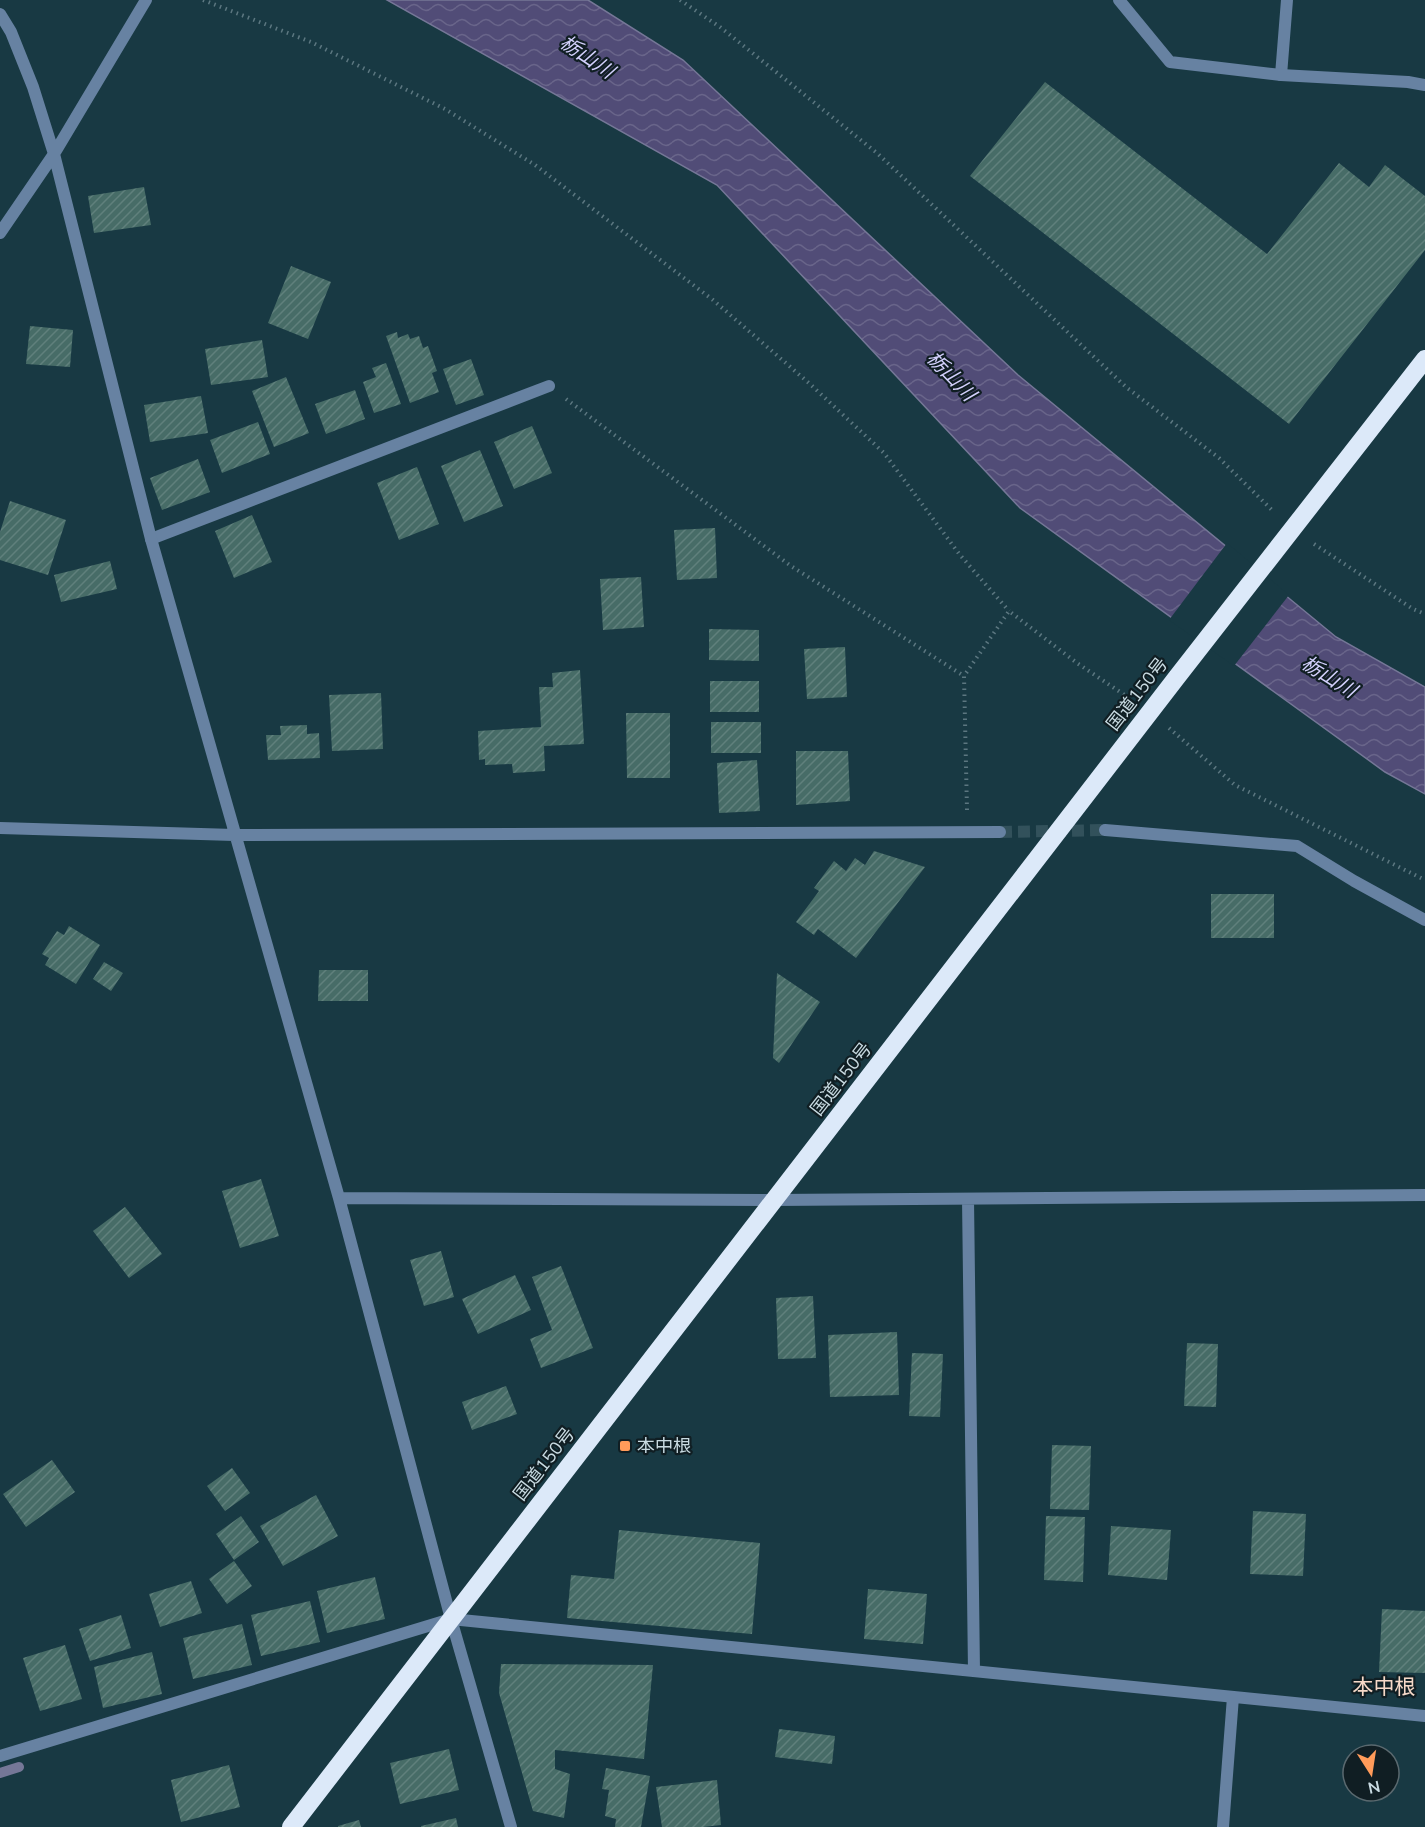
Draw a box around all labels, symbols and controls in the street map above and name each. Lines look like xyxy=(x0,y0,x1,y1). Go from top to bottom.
water label: 栃山川 xyxy=(555,29,621,86)
water label: 栃山川 xyxy=(920,345,983,408)
water label: 栃山川 xyxy=(1296,650,1363,705)
street label: 国道150号 xyxy=(1101,653,1173,735)
street label: 国道150号 xyxy=(805,1038,877,1120)
street label: 国道150号 xyxy=(508,1423,580,1505)
place label: 本中根 xyxy=(637,1434,691,1458)
marker: 本中根 xyxy=(618,1439,632,1453)
district label: 本中根 xyxy=(1353,1673,1416,1701)
north arrow xyxy=(1341,1743,1401,1803)
text: N xyxy=(1366,1775,1382,1799)

